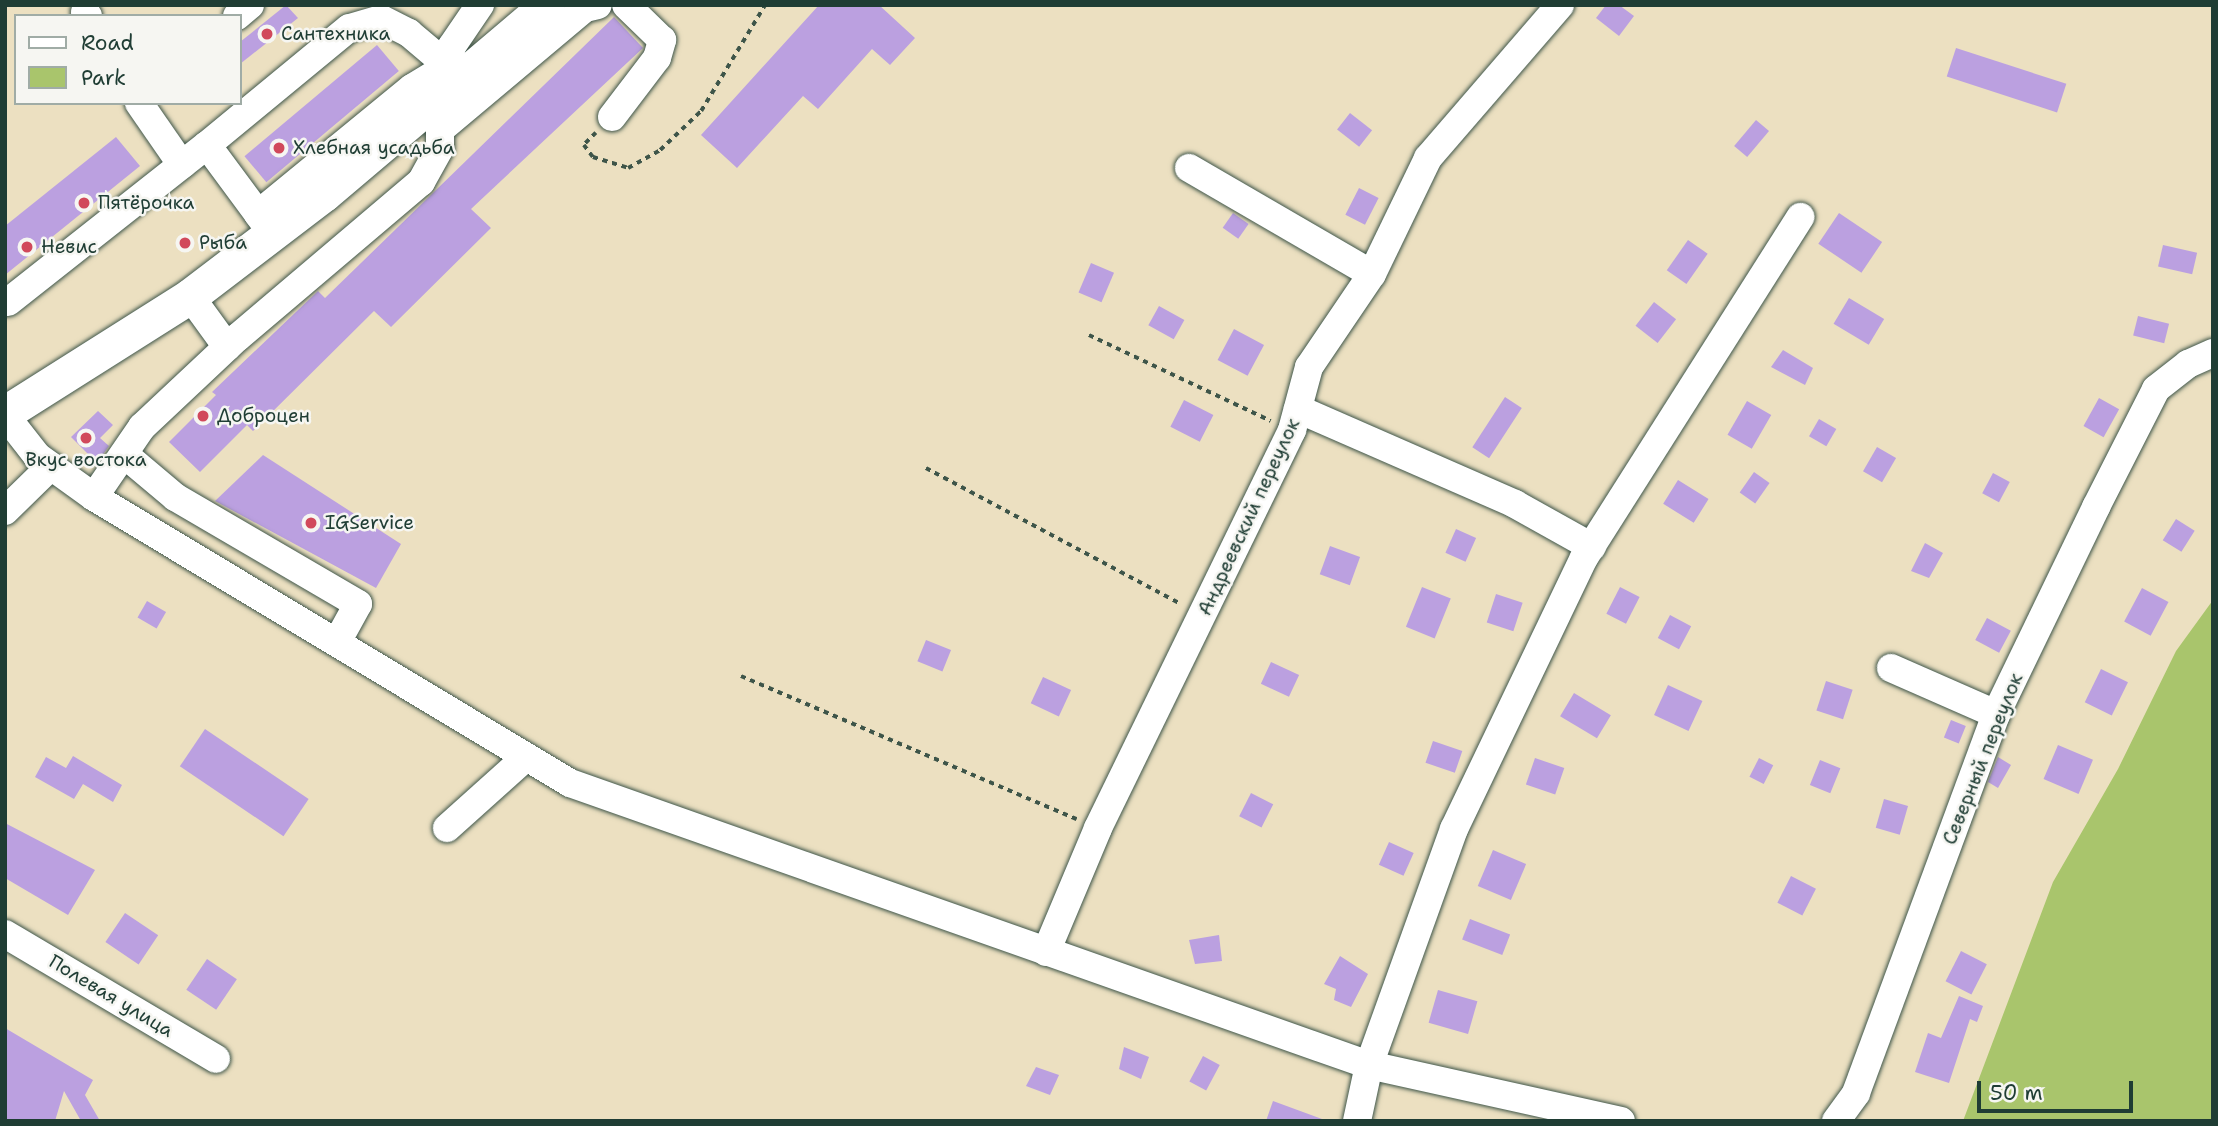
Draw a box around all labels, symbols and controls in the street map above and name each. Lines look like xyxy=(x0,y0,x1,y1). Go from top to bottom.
legend xyxy=(14,14,242,105)
place label: Сантехника xyxy=(281,23,390,45)
marker: Сантехника xyxy=(259,26,275,42)
text: Road xyxy=(81,29,134,57)
text: Park xyxy=(81,64,126,92)
place label: Хлебная усадьба xyxy=(293,137,454,159)
marker: Хлебная усадьба xyxy=(271,140,287,156)
place label: Пятёрочка xyxy=(98,192,194,214)
marker: Пятёрочка xyxy=(76,195,92,211)
place label: Рыба xyxy=(199,232,247,254)
marker: Рыба xyxy=(177,235,193,251)
place label: Невис xyxy=(41,236,97,258)
marker: Невис xyxy=(19,239,35,255)
place label: Доброцен xyxy=(217,405,310,427)
marker: Доброцен xyxy=(195,408,211,424)
street label: Андреевский переулок xyxy=(1193,415,1305,619)
marker: Вкус востока xyxy=(78,430,94,446)
place label: Вкус востока xyxy=(26,449,146,471)
place label: IGService xyxy=(325,512,414,534)
marker: IGService xyxy=(303,515,319,531)
street label: Северный переулок xyxy=(1938,670,2028,848)
street label: Полевая улица xyxy=(45,950,177,1042)
scale bar xyxy=(1980,1066,2136,1110)
text: 50 m xyxy=(1990,1079,2043,1107)

